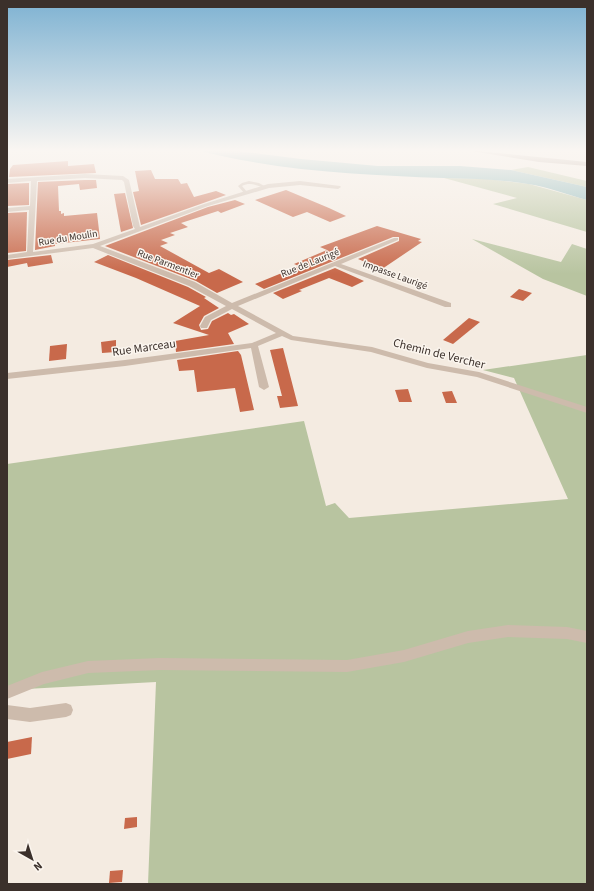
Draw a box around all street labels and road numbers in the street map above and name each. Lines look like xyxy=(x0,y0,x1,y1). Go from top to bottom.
street label: Rue du Moulin xyxy=(37,226,99,250)
street label: Rue de Laurigé xyxy=(279,245,341,281)
street label: Rue Parmentier xyxy=(135,246,201,282)
street label: Impasse Laurigé xyxy=(361,257,429,293)
street label: Chemin de Vercher xyxy=(391,334,488,374)
street label: Rue Marceau xyxy=(111,335,177,361)

